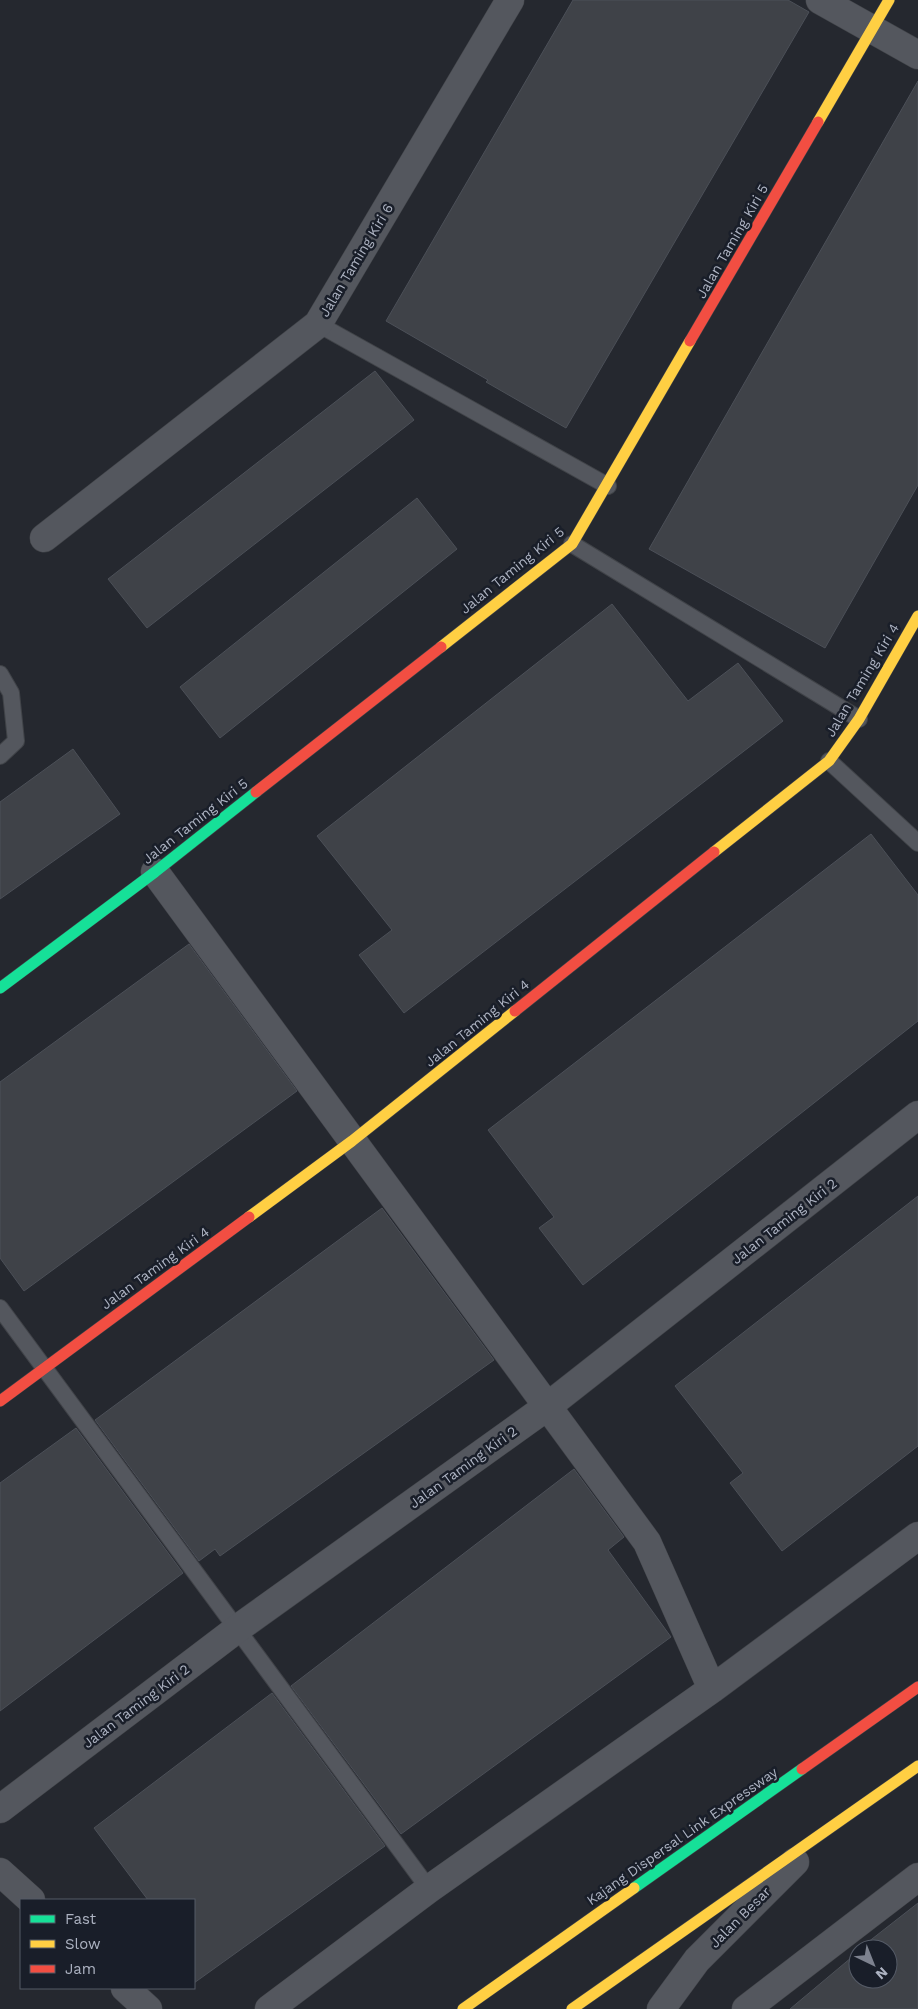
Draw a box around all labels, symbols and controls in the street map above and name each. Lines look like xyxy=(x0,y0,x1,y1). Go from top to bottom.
street label: Jalan Taming Kiri 5 xyxy=(693,181,771,301)
street label: Jalan Taming Kiri 6 xyxy=(316,200,396,320)
street label: Jalan Taming Kiri 5 xyxy=(457,523,567,617)
street label: Jalan Taming Kiri 4 xyxy=(822,620,902,740)
street label: Jalan Taming Kiri 5 xyxy=(139,775,251,867)
street label: Jalan Taming Kiri 4 xyxy=(422,976,532,1070)
street label: Jalan Taming Kiri 2 xyxy=(728,1175,840,1267)
street label: Jalan Taming Kiri 4 xyxy=(98,1223,212,1313)
street label: Jalan Taming Kiri 2 xyxy=(406,1423,520,1511)
street label: Jalan Taming Kiri 2 xyxy=(80,1661,192,1751)
street label: Kajang Dispersal Link Expressway xyxy=(584,1763,781,1908)
street label: Jalan Besar xyxy=(706,1883,774,1951)
legend xyxy=(20,1899,195,1989)
text: Fast xyxy=(65,1910,97,1928)
text: Slow xyxy=(65,1935,101,1953)
north arrow xyxy=(848,1939,898,1989)
text: Jam xyxy=(65,1960,96,1978)
text: N xyxy=(873,1964,891,1983)

